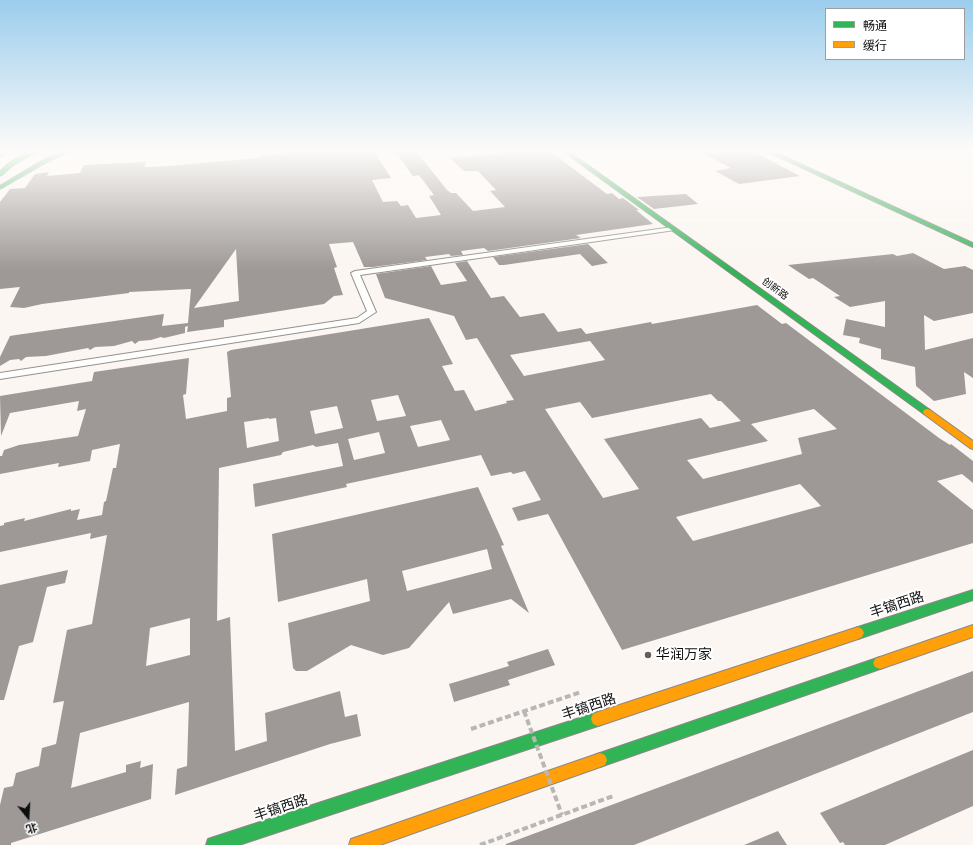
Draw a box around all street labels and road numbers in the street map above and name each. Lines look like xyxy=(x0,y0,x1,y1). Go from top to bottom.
street label: 创新路 xyxy=(759,275,791,303)
street label: 丰镐西路 xyxy=(868,588,926,622)
street label: 丰镐西路 xyxy=(560,690,618,724)
street label: 丰镐西路 xyxy=(252,791,310,825)

